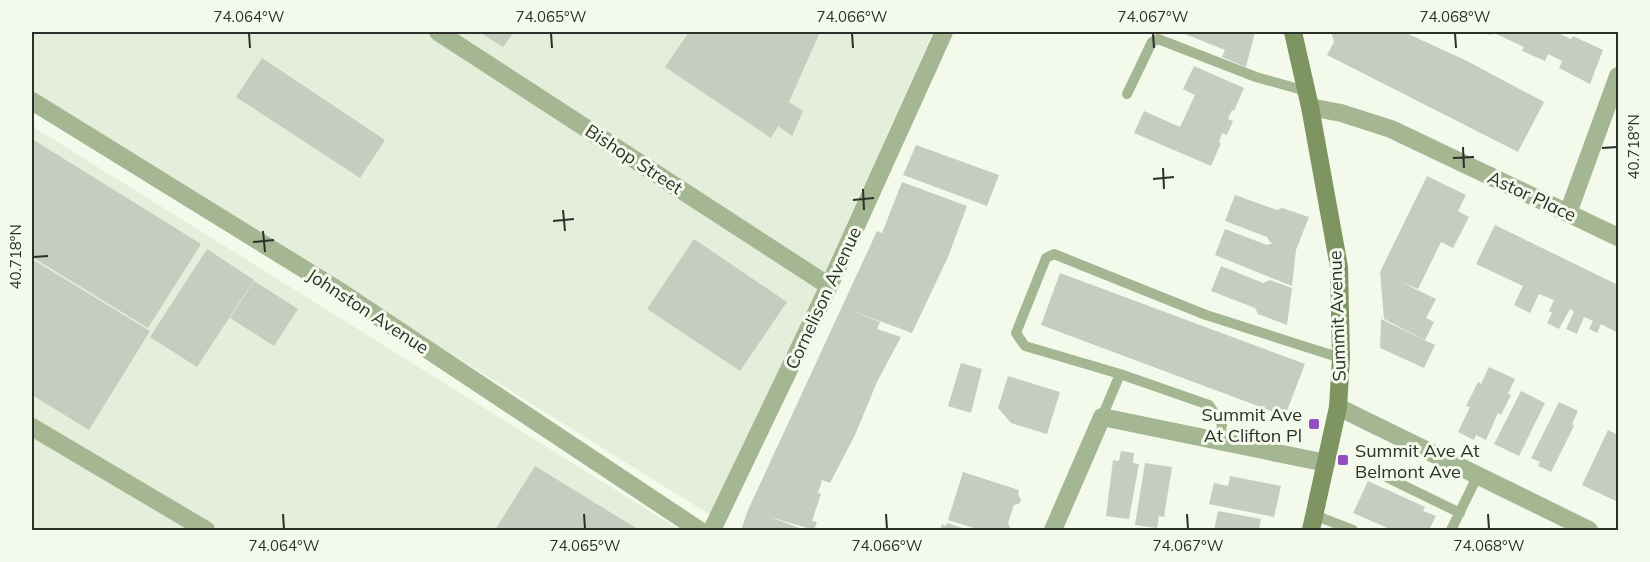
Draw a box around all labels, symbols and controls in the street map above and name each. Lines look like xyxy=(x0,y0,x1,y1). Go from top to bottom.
text: 74.064°W xyxy=(214,7,285,26)
text: 74.065°W xyxy=(516,7,587,26)
text: 74.066°W xyxy=(817,7,888,26)
text: 74.067°W xyxy=(1118,7,1189,26)
text: 74.068°W xyxy=(1420,7,1491,26)
text: 40.718°N xyxy=(1624,114,1643,180)
street label: Bishop Street xyxy=(581,119,687,199)
street label: Astor Place xyxy=(1484,166,1580,226)
street label: Cornelison Avenue xyxy=(780,223,866,373)
text: 40.718°N xyxy=(6,224,25,290)
street label: Summit Avenue xyxy=(1323,250,1351,382)
street label: Johnston Avenue xyxy=(303,263,433,359)
place label: Summit Ave At Clifton Pl xyxy=(1202,403,1302,447)
marker: Summit Ave At Clifton Pl xyxy=(1307,417,1321,431)
place label: Summit Ave At Belmont Ave xyxy=(1355,439,1479,483)
marker: Summit Ave At Belmont Ave xyxy=(1336,453,1350,467)
text: 74.064°W xyxy=(249,536,320,555)
text: 74.065°W xyxy=(550,536,621,555)
text: 74.066°W xyxy=(852,536,923,555)
text: 74.067°W xyxy=(1153,536,1224,555)
text: 74.068°W xyxy=(1454,536,1525,555)

